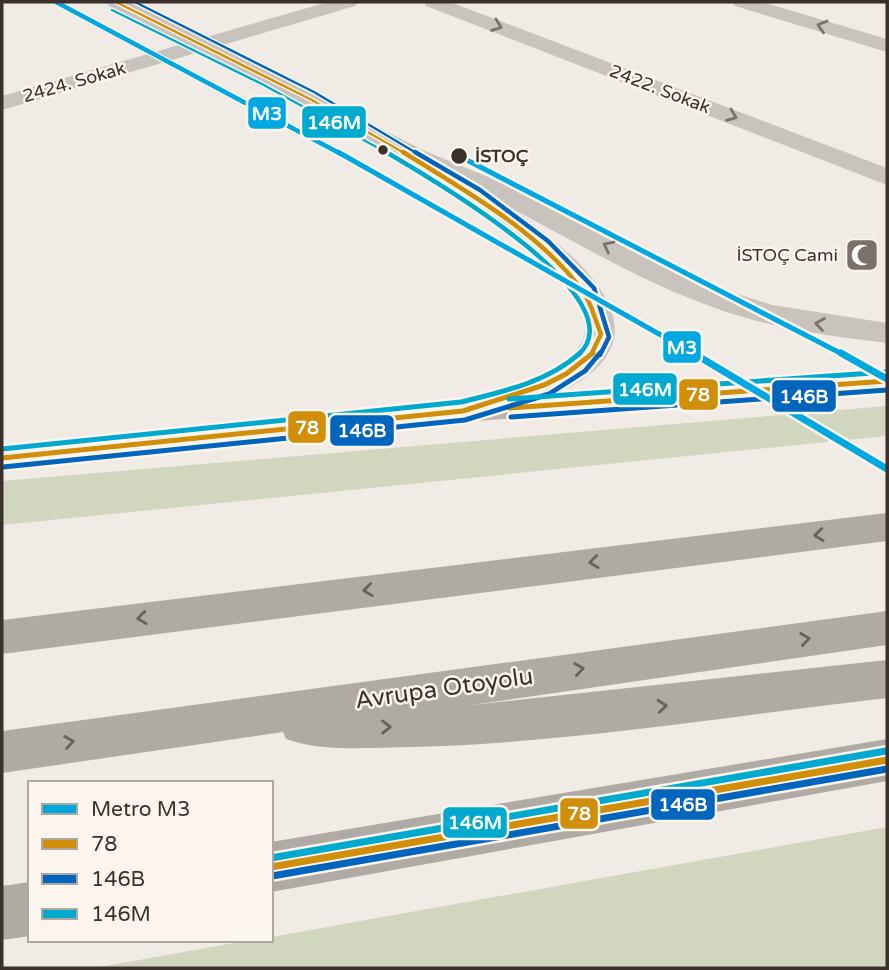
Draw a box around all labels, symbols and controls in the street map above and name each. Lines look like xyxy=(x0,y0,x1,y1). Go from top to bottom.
one-way arrow xyxy=(490,18,502,32)
one-way arrow xyxy=(816,20,828,35)
street label: 2424. Sokak xyxy=(20,57,128,107)
street label: 2422. Sokak xyxy=(606,60,714,118)
line badge: M3 xyxy=(247,96,287,130)
text: M3 xyxy=(252,103,282,125)
line badge: 146M xyxy=(301,105,367,139)
one-way arrow xyxy=(726,108,738,122)
text: 146M xyxy=(307,112,361,134)
unlabelled marker xyxy=(376,143,390,157)
place label: İSTOÇ xyxy=(475,145,529,167)
marker: İSTOÇ xyxy=(449,146,469,166)
mosque icon: İSTOÇ Cami xyxy=(843,236,881,274)
one-way arrow xyxy=(602,240,615,254)
place label: İSTOÇ Cami xyxy=(736,244,838,266)
one-way arrow xyxy=(814,317,825,332)
line badge: M3 xyxy=(662,330,702,364)
text: M3 xyxy=(667,337,697,359)
line badge: 146M xyxy=(612,372,678,406)
line badge: 78 xyxy=(678,378,719,411)
text: 146M xyxy=(618,379,672,401)
line badge: 146B xyxy=(771,379,837,413)
text: 78 xyxy=(686,384,710,406)
text: 146B xyxy=(780,386,828,408)
line badge: 78 xyxy=(287,410,327,444)
line badge: 146B xyxy=(329,414,395,447)
text: 78 xyxy=(295,417,319,439)
text: 146B xyxy=(338,420,386,442)
one-way arrow xyxy=(814,527,825,542)
one-way arrow xyxy=(588,554,599,569)
one-way arrow xyxy=(362,582,374,597)
one-way arrow xyxy=(136,611,148,626)
one-way arrow xyxy=(799,631,810,646)
street label: Avrupa Otoyolu xyxy=(353,662,535,715)
one-way arrow xyxy=(573,662,585,677)
one-way arrow xyxy=(656,698,668,713)
one-way arrow xyxy=(381,719,392,734)
one-way arrow xyxy=(63,735,75,750)
legend xyxy=(28,781,273,942)
line badge: 146B xyxy=(650,788,716,821)
text: 146B xyxy=(659,794,707,816)
text: Metro M3 xyxy=(91,797,190,822)
line badge: 78 xyxy=(559,797,599,830)
text: 78 xyxy=(567,803,591,825)
line badge: 146M xyxy=(442,806,508,839)
text: 146M xyxy=(448,812,502,834)
text: 78 xyxy=(91,832,117,857)
text: 146B xyxy=(91,867,145,892)
text: 146M xyxy=(91,902,151,927)

